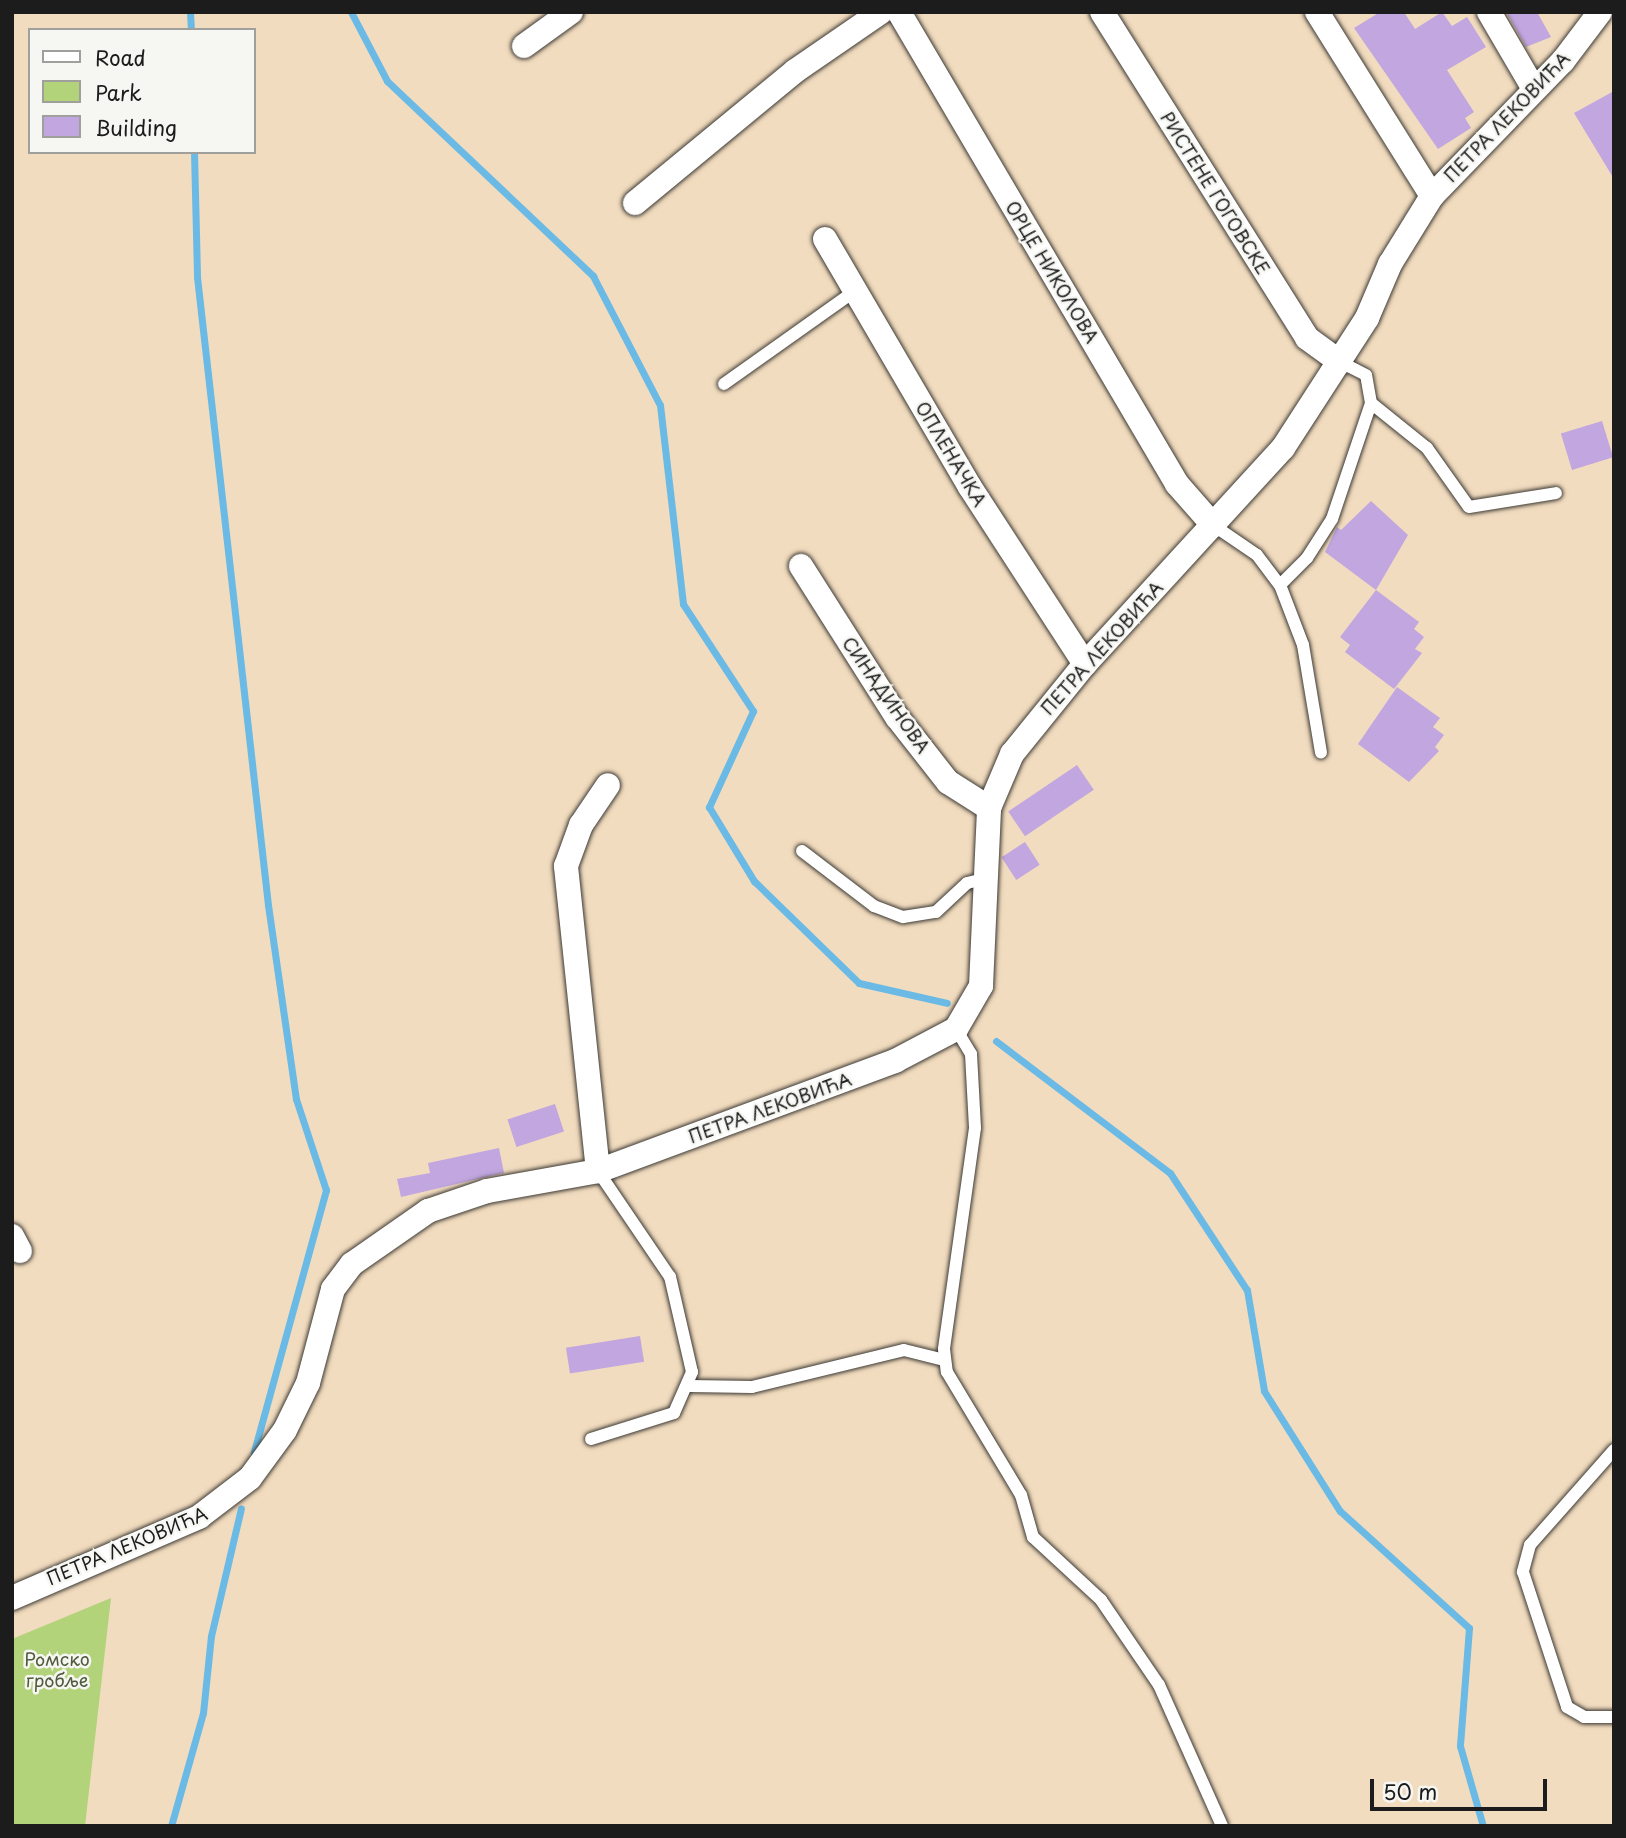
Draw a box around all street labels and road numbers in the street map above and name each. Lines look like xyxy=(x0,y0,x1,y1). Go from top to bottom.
street label: ПЕТРА ЛЕКОВИЋА xyxy=(1439,48,1575,186)
street label: РИСТЕНЕ ГОГОВСКЕ xyxy=(1156,107,1274,279)
street label: ОРЦЕ НИКОЛОВА xyxy=(1001,197,1103,347)
street label: ОПЛЕНАЧКА xyxy=(911,398,991,510)
street label: ПЕТРА ЛЕКОВИЋА xyxy=(1036,577,1168,719)
street label: СИНАДИНОВА xyxy=(838,633,934,757)
street label: ПЕТРА ЛЕКОВИЋА xyxy=(685,1068,855,1148)
street label: ПЕТРА ЛЕКОВИЋА xyxy=(43,1502,211,1590)

